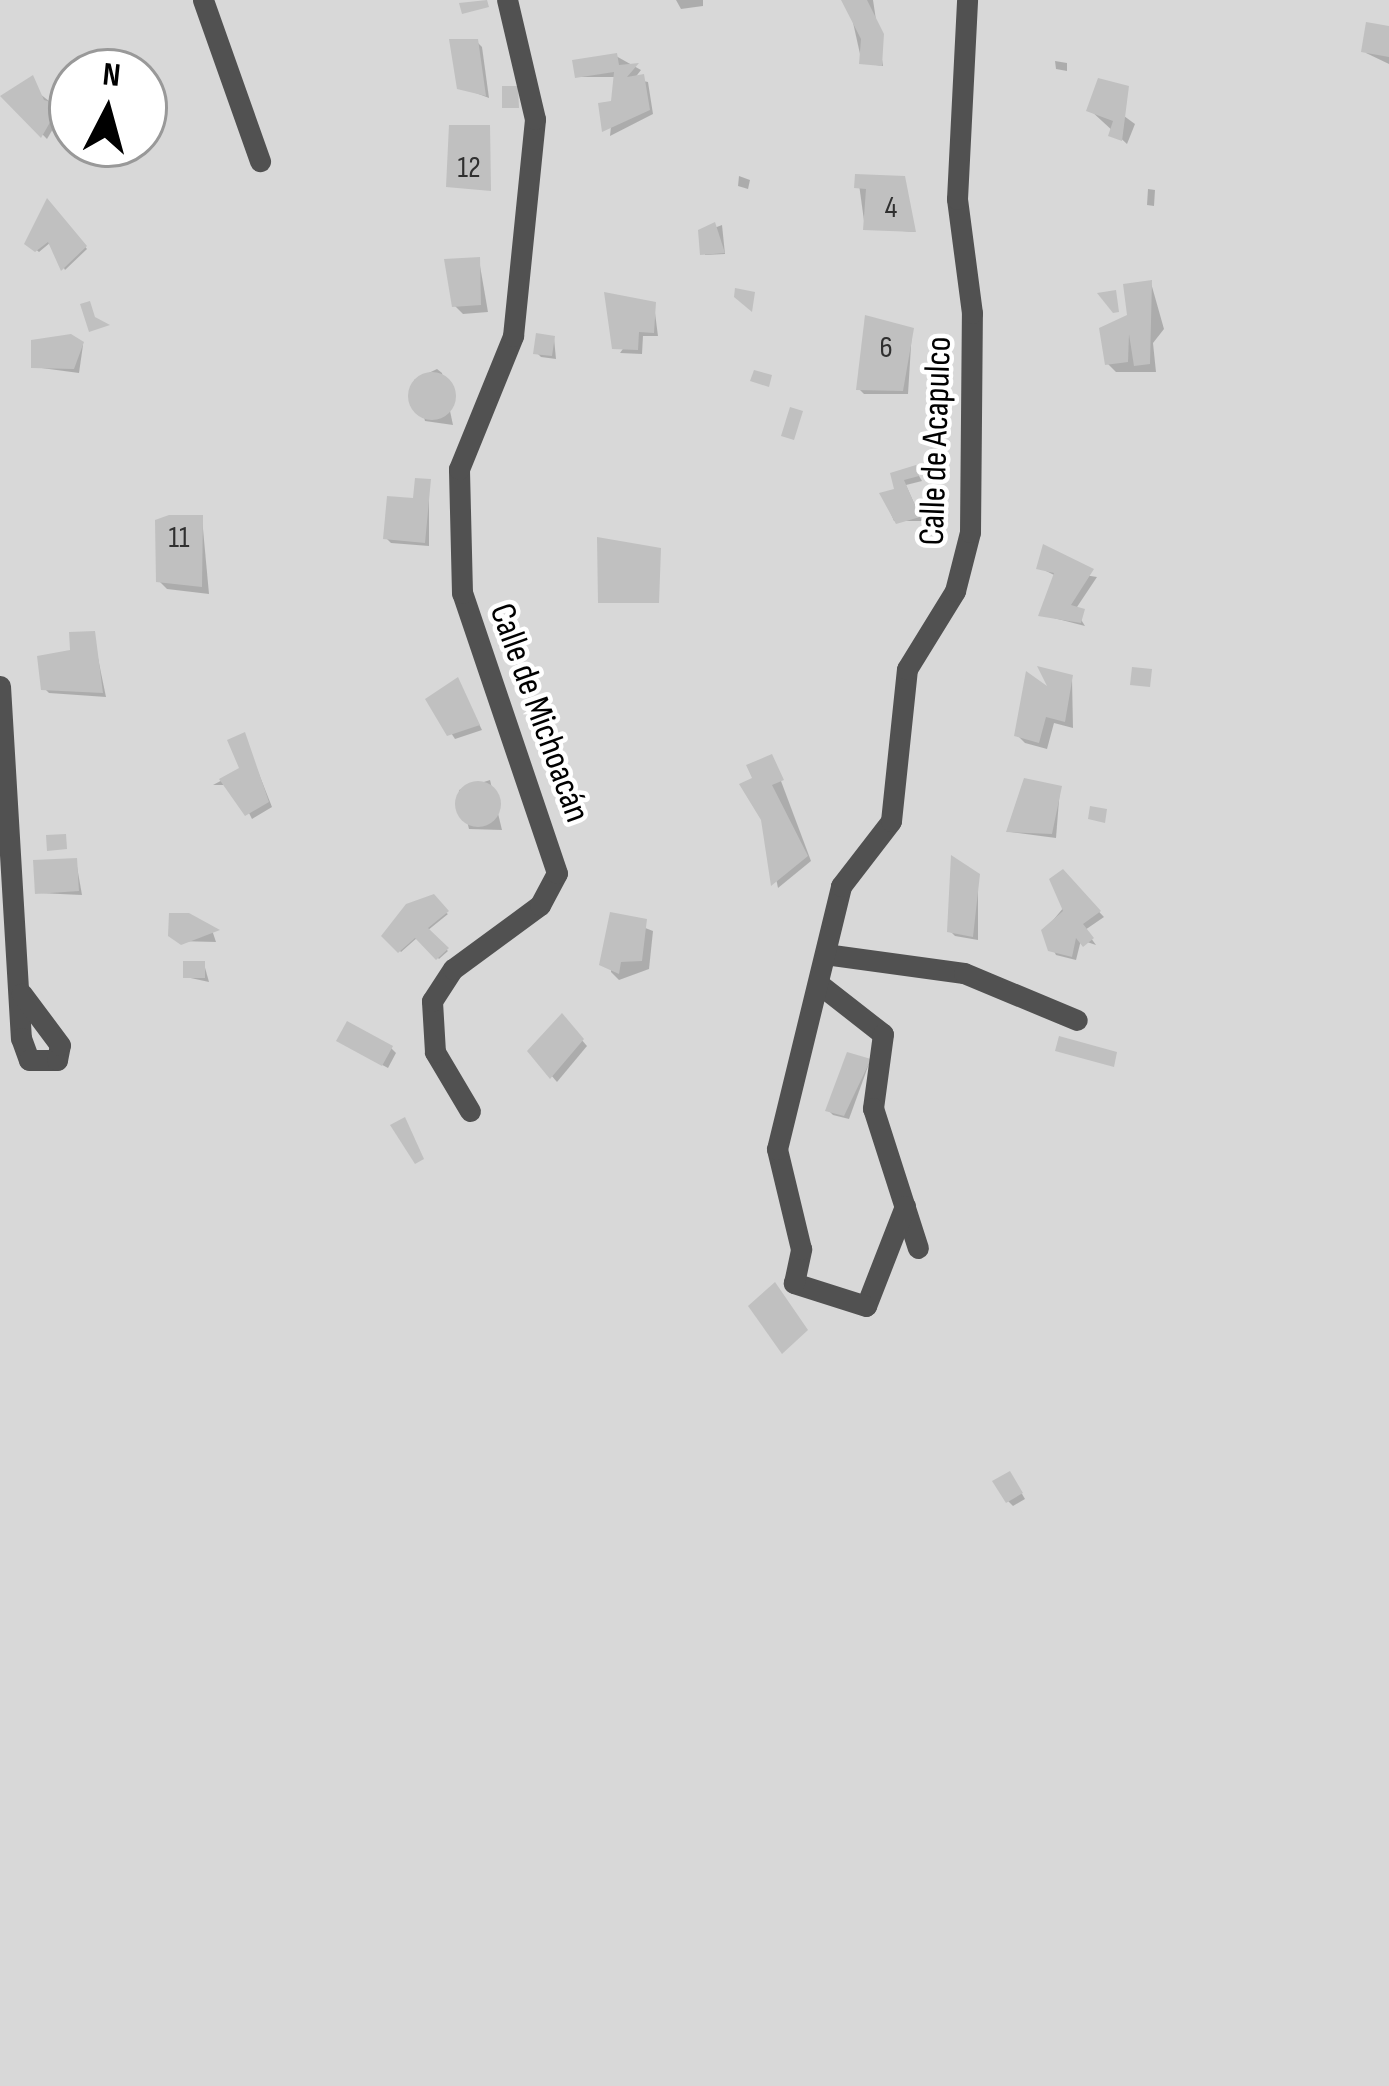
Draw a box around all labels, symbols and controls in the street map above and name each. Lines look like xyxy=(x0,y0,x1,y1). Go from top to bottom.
north arrow xyxy=(48,48,168,168)
text: N xyxy=(101,54,122,96)
house number: 12 xyxy=(457,150,481,186)
house number: 4 xyxy=(885,190,897,226)
house number: 6 xyxy=(879,330,893,366)
street label: Calle de Acapulco xyxy=(911,336,961,546)
house number: 11 xyxy=(169,520,189,556)
street label: Calle de Michoacán xyxy=(479,598,599,828)

